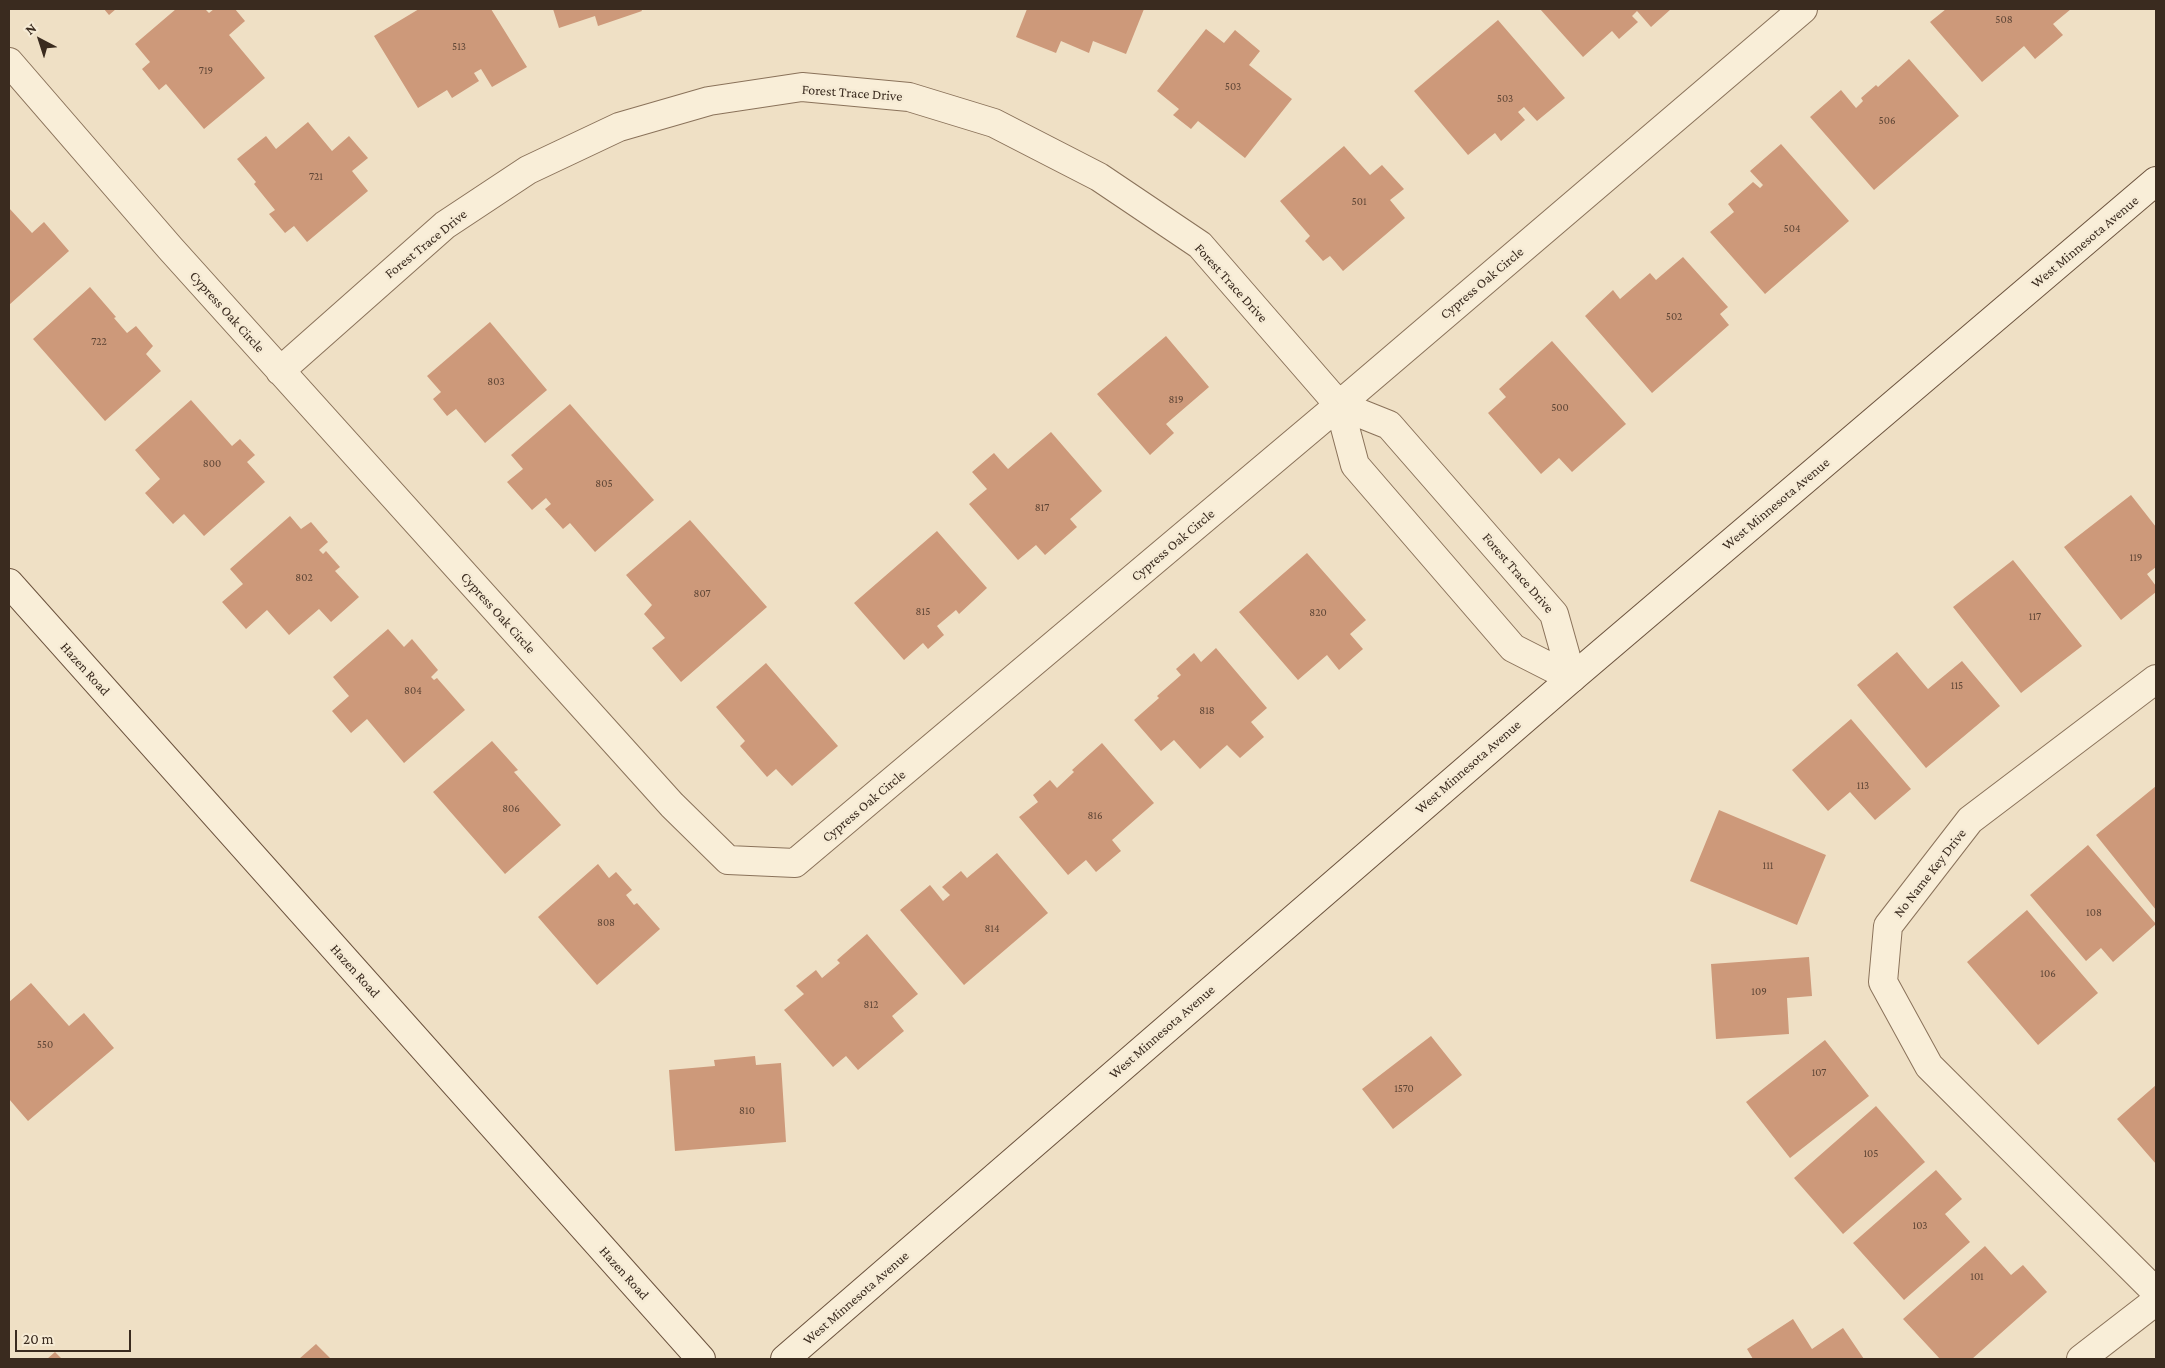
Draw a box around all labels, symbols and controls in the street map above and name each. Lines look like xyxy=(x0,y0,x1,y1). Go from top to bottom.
house number: 508 xyxy=(1995,13,2013,27)
north arrow xyxy=(15,15,65,65)
text: N xyxy=(22,19,39,38)
house number: 513 xyxy=(452,40,466,54)
house number: 719 xyxy=(199,64,213,78)
house number: 503 xyxy=(1225,80,1241,94)
street label: Forest Trace Drive xyxy=(801,81,903,105)
house number: 503 xyxy=(1497,92,1513,106)
house number: 506 xyxy=(1879,114,1895,128)
house number: 721 xyxy=(309,170,323,184)
street label: West Minnesota Avenue xyxy=(2028,192,2142,292)
house number: 501 xyxy=(1351,195,1367,209)
street label: Forest Trace Drive xyxy=(382,206,470,282)
house number: 504 xyxy=(1783,222,1801,236)
street label: Forest Trace Drive xyxy=(1191,240,1271,326)
street label: Cypress Oak Circle xyxy=(1437,243,1527,323)
street label: Cypress Oak Circle xyxy=(186,268,268,356)
house number: 502 xyxy=(1666,310,1682,324)
house number: 722 xyxy=(91,335,107,349)
house number: 803 xyxy=(487,375,505,389)
house number: 819 xyxy=(1168,393,1184,407)
house number: 500 xyxy=(1551,401,1569,415)
street label: West Minnesota Avenue xyxy=(1719,454,1833,554)
house number: 800 xyxy=(203,457,221,471)
house number: 805 xyxy=(595,477,613,491)
house number: 817 xyxy=(1035,501,1049,515)
street label: Cypress Oak Circle xyxy=(1128,505,1218,585)
street label: Forest Trace Drive xyxy=(1479,529,1557,617)
house number: 119 xyxy=(2130,551,2142,565)
street label: Cypress Oak Circle xyxy=(457,569,539,657)
house number: 802 xyxy=(295,571,313,585)
house number: 807 xyxy=(694,587,710,601)
house number: 815 xyxy=(916,605,930,619)
house number: 820 xyxy=(1309,606,1327,620)
house number: 117 xyxy=(2029,610,2041,624)
street label: Hazen Road xyxy=(57,639,113,699)
house number: 115 xyxy=(1951,679,1963,693)
house number: 804 xyxy=(404,684,422,698)
house number: 818 xyxy=(1199,704,1215,718)
street label: West Minnesota Avenue xyxy=(1412,716,1524,818)
street label: Cypress Oak Circle xyxy=(819,766,909,846)
house number: 113 xyxy=(1857,779,1869,793)
house number: 806 xyxy=(502,802,520,816)
house number: 816 xyxy=(1087,809,1103,823)
street label: No Name Key Drive xyxy=(1890,825,1970,921)
house number: 111 xyxy=(1763,859,1773,873)
house number: 108 xyxy=(2086,906,2102,920)
house number: 808 xyxy=(597,916,615,930)
house number: 814 xyxy=(984,922,1000,936)
street label: Hazen Road xyxy=(327,941,383,1001)
house number: 106 xyxy=(2040,967,2056,981)
street label: West Minnesota Avenue xyxy=(1106,981,1218,1083)
house number: 109 xyxy=(1751,985,1767,999)
house number: 812 xyxy=(864,998,878,1012)
house number: 550 xyxy=(37,1038,53,1052)
house number: 107 xyxy=(1812,1066,1826,1080)
house number: 1570 xyxy=(1394,1082,1414,1096)
house number: 810 xyxy=(739,1104,755,1118)
house number: 105 xyxy=(1863,1147,1879,1161)
house number: 103 xyxy=(1913,1219,1927,1233)
street label: Hazen Road xyxy=(596,1243,652,1303)
street label: West Minnesota Avenue xyxy=(800,1247,912,1349)
house number: 101 xyxy=(1970,1270,1984,1284)
scale bar xyxy=(18,1320,134,1352)
text: 20 m xyxy=(23,1331,54,1347)

